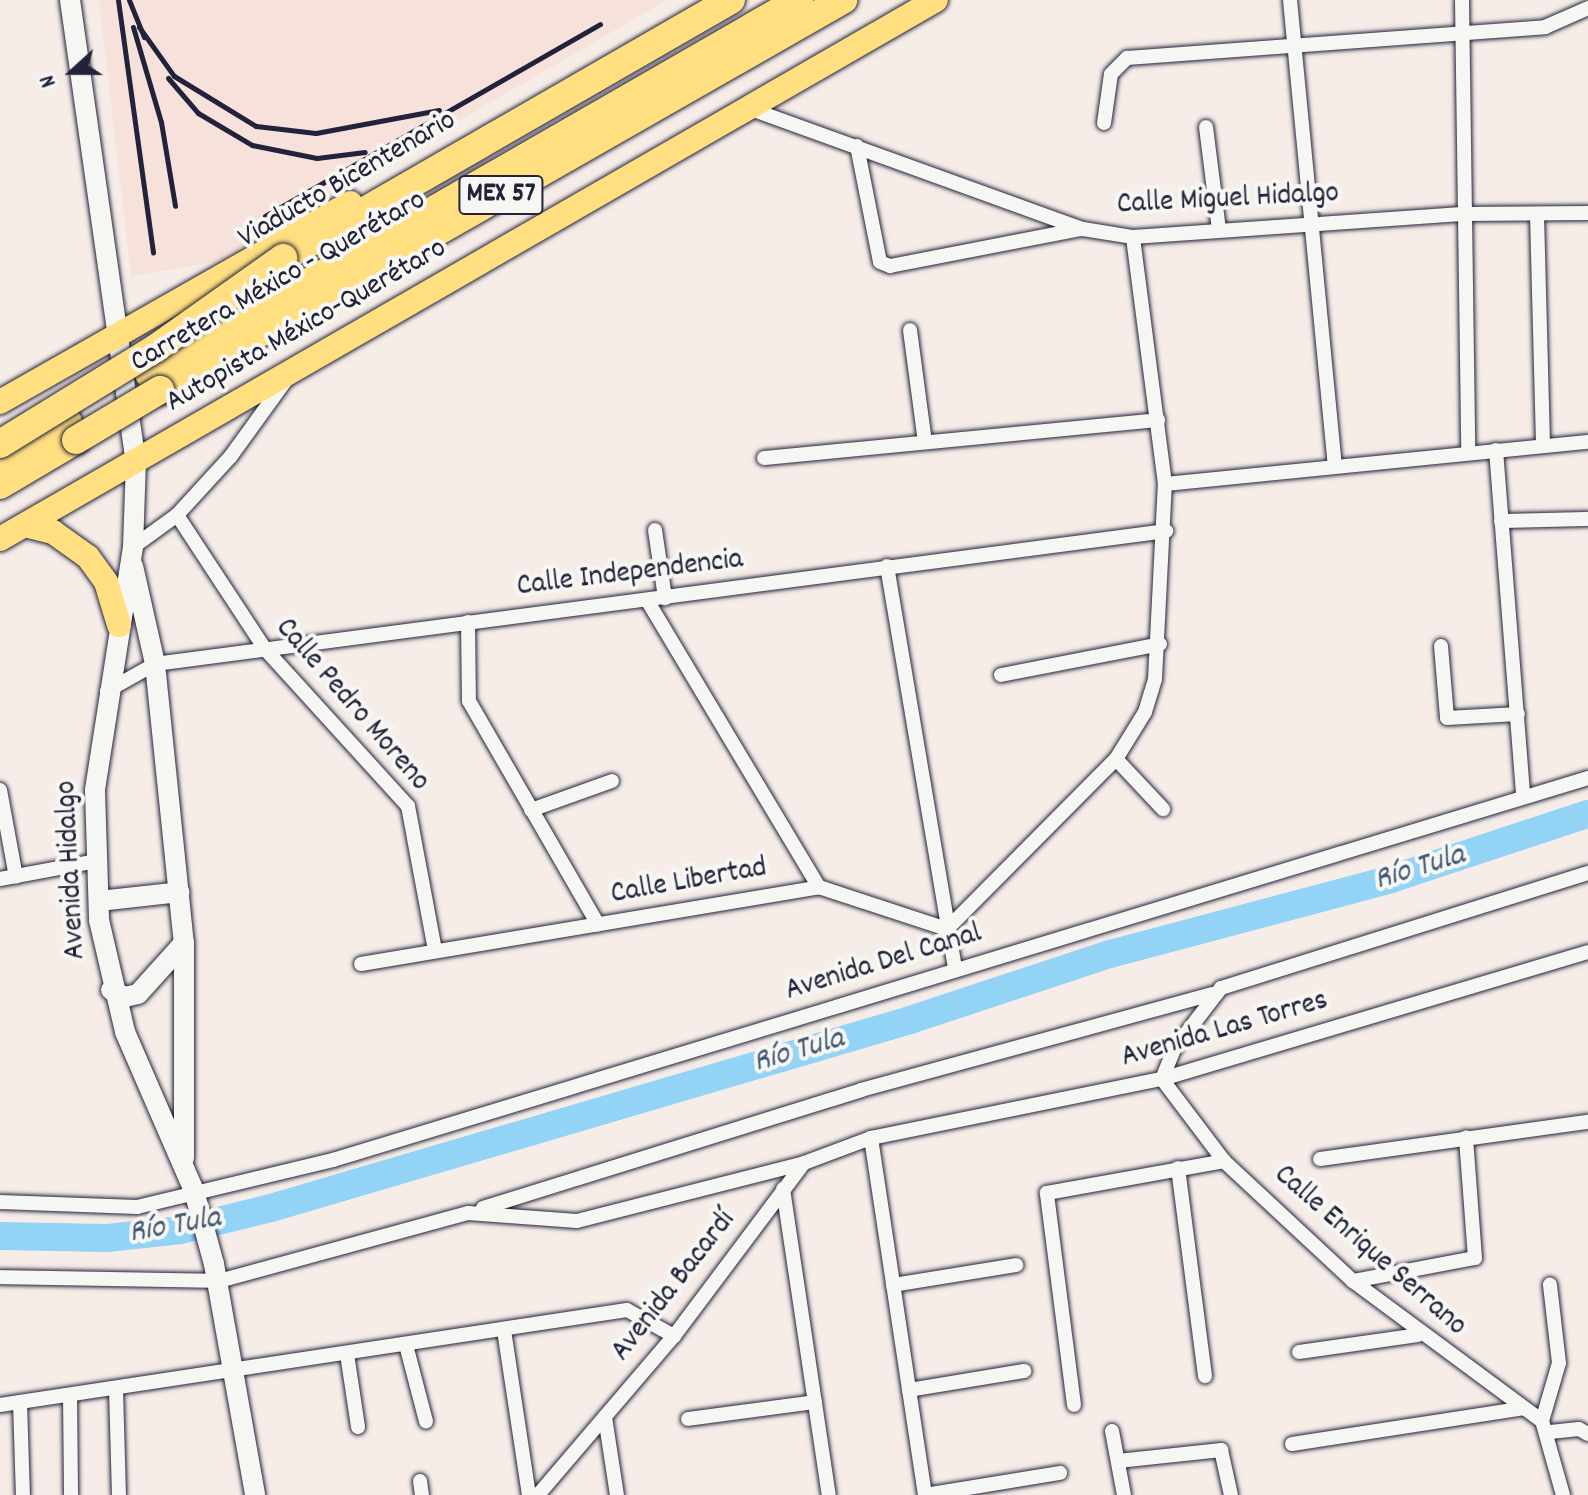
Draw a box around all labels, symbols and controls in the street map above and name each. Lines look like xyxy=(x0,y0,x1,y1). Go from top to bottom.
north arrow xyxy=(32,32,112,112)
text: N xyxy=(33,70,66,91)
street label: Viaducto Bicentenario xyxy=(233,104,463,258)
road number: MEX 57 xyxy=(457,171,545,219)
street label: Calle Miguel Hidalgo xyxy=(1116,177,1340,225)
street label: Carretera México - Querétaro xyxy=(125,184,433,382)
street label: Autopista México-Querétaro xyxy=(160,232,454,422)
street label: Calle Independencia xyxy=(515,543,745,607)
street label: Calle Pedro Moreno xyxy=(266,612,436,800)
street label: Avenida Hidalgo xyxy=(50,780,96,960)
water label: Río Tula xyxy=(1370,837,1470,901)
street label: Calle Libertad xyxy=(608,852,770,914)
street label: Avenida Del Canal xyxy=(782,917,986,1011)
street label: Avenida Las Torres xyxy=(1118,984,1332,1078)
water label: Río Tula xyxy=(749,1021,849,1083)
street label: Calle Enrique Serrano xyxy=(1265,1158,1473,1346)
water label: Río Tula xyxy=(126,1200,224,1254)
street label: Avenida Bacardí xyxy=(605,1204,745,1370)

